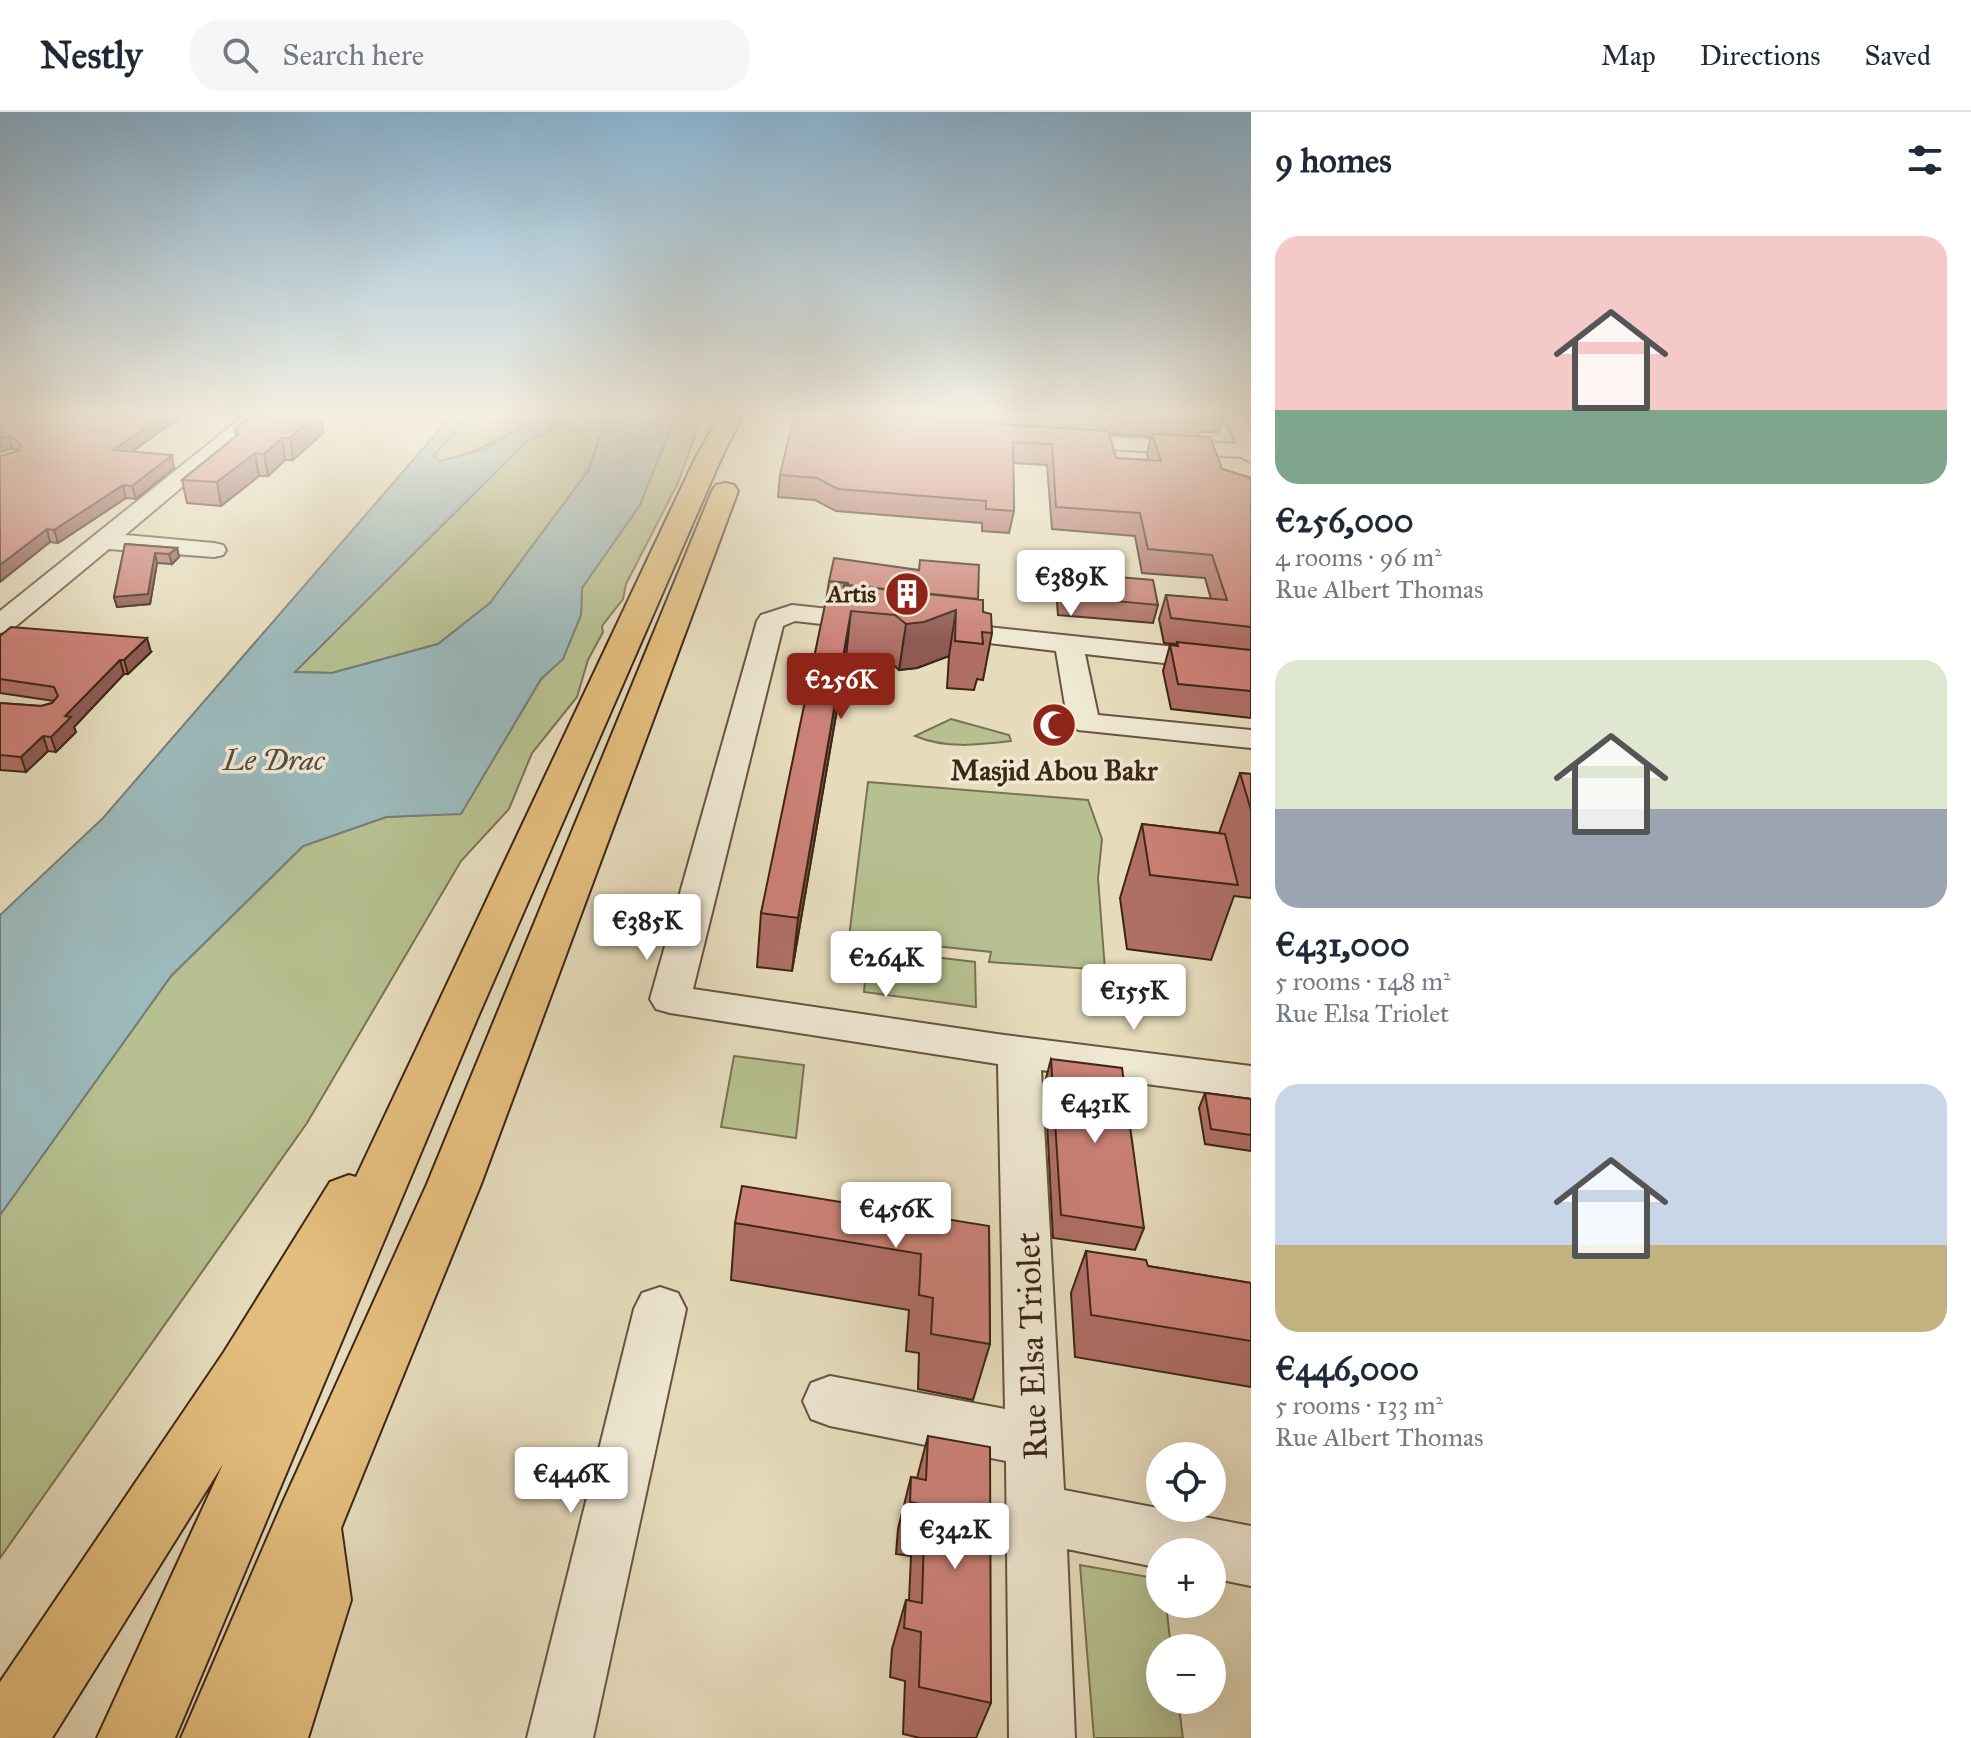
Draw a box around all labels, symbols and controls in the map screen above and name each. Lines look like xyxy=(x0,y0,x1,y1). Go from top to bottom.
search box xyxy=(190,19,750,91)
text: Nestly xyxy=(40,32,142,78)
icon: search xyxy=(218,33,262,77)
text: Search here xyxy=(282,37,424,73)
text: Map xyxy=(1601,38,1656,73)
text: Directions xyxy=(1700,38,1821,73)
text: Saved xyxy=(1865,38,1931,73)
icon: filters xyxy=(1903,138,1947,182)
text: 9 homes xyxy=(1275,140,1392,181)
icon: home xyxy=(1539,288,1683,432)
text: €256,000 xyxy=(1275,500,1414,541)
text: 4 rooms · 96 m² xyxy=(1275,541,1442,573)
pin: €389K xyxy=(1015,550,1127,618)
text: €389K xyxy=(1035,560,1107,592)
building icon: Artis xyxy=(883,570,931,618)
text: Rue Albert Thomas xyxy=(1275,573,1484,605)
place label: Artis xyxy=(825,579,876,609)
pin: €256K xyxy=(785,653,897,721)
text: €256K xyxy=(805,663,877,695)
mosque icon: Masjid Abou Bakr xyxy=(1030,701,1078,749)
icon: home xyxy=(1539,712,1683,856)
water label: Le Drac xyxy=(221,742,326,778)
place label: Masjid Abou Bakr xyxy=(951,753,1158,788)
pin: €385K xyxy=(591,894,703,962)
text: €385K xyxy=(612,904,682,936)
text: €431,000 xyxy=(1275,924,1410,965)
pin: €264K xyxy=(830,931,942,999)
text: €264K xyxy=(849,941,923,973)
pin: €155K xyxy=(1078,964,1190,1032)
text: 5 rooms · 148 m² xyxy=(1275,965,1451,997)
text: €155K xyxy=(1100,974,1168,1006)
text: Rue Elsa Triolet xyxy=(1275,997,1449,1029)
pin: €431K xyxy=(1039,1077,1151,1145)
text: €431K xyxy=(1060,1087,1130,1119)
icon: home xyxy=(1539,1136,1683,1280)
pin: €456K xyxy=(840,1182,952,1250)
text: €456K xyxy=(859,1192,933,1224)
street label: Rue Elsa Triolet xyxy=(1007,1231,1056,1461)
text: €446,000 xyxy=(1275,1348,1419,1389)
text: 5 rooms · 133 m² xyxy=(1275,1389,1443,1421)
text: Rue Albert Thomas xyxy=(1275,1421,1484,1453)
map controls xyxy=(1146,1442,1226,1714)
button: locate xyxy=(1146,1442,1226,1522)
pin: €446K xyxy=(515,1447,627,1515)
text: €446K xyxy=(533,1457,609,1489)
pin: €342K xyxy=(899,1503,1011,1571)
text: €342K xyxy=(919,1513,991,1545)
button: + xyxy=(1146,1538,1226,1618)
button: − xyxy=(1146,1634,1226,1714)

